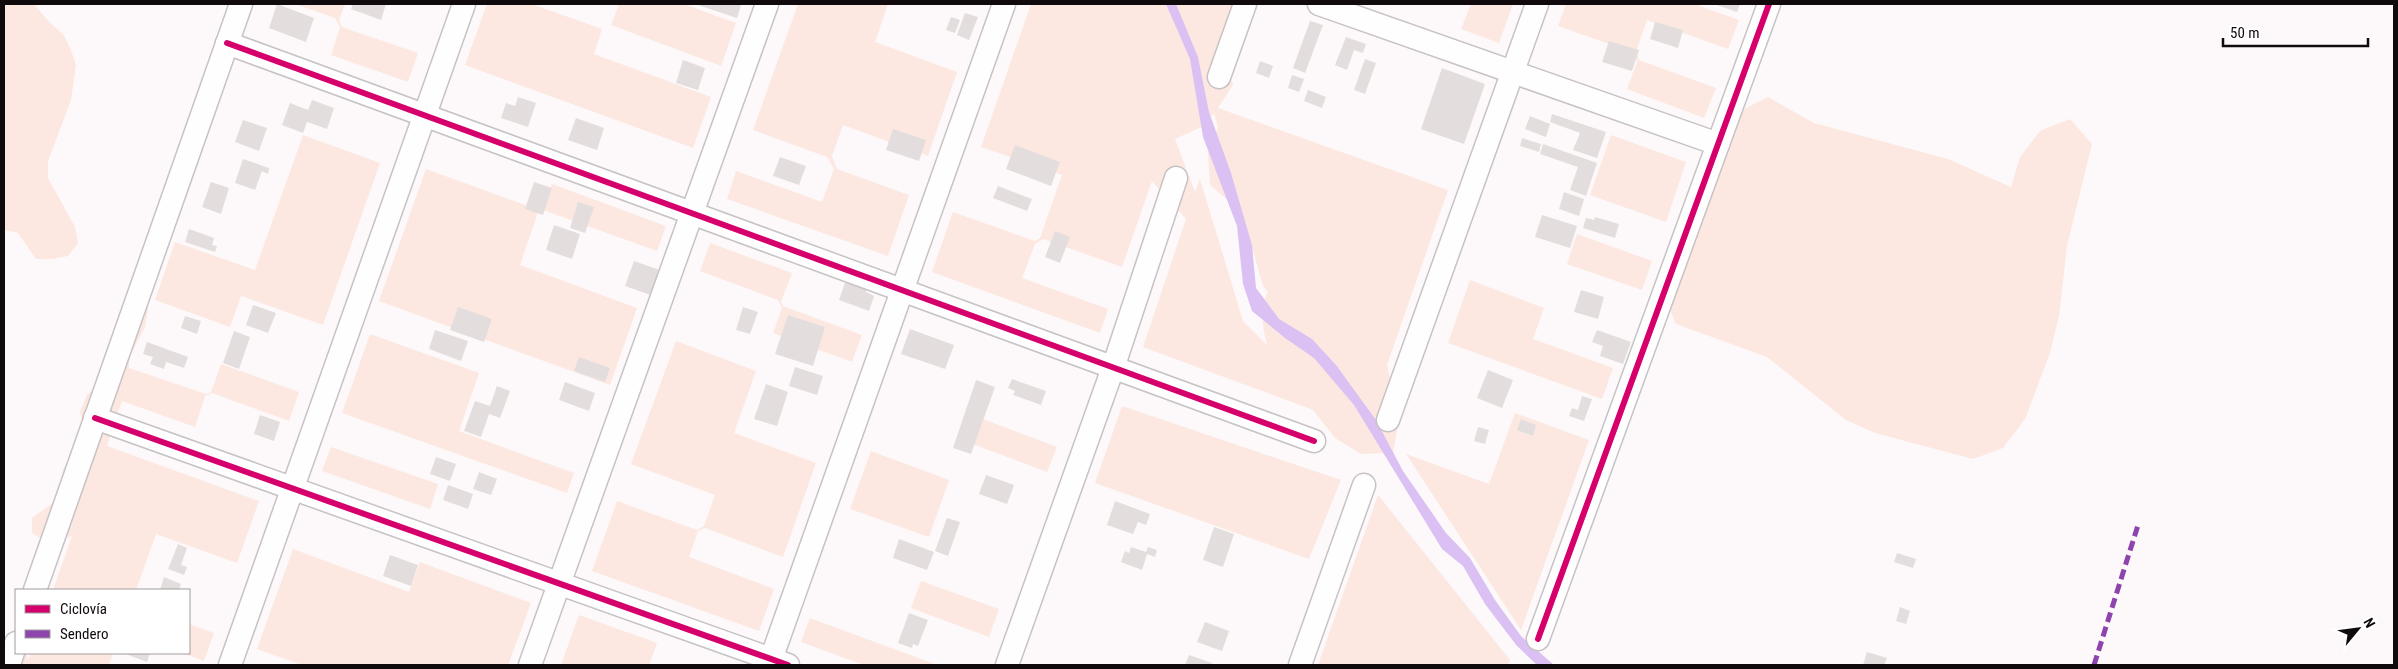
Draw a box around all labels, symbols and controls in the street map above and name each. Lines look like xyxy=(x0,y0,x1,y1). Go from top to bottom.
scale bar xyxy=(2223,15,2368,47)
text: 50 m xyxy=(2230,24,2260,42)
legend xyxy=(15,589,190,654)
text: Ciclovía xyxy=(60,600,107,618)
north arrow xyxy=(2333,604,2383,654)
text: N xyxy=(2360,615,2378,630)
text: Sendero xyxy=(60,625,109,643)

